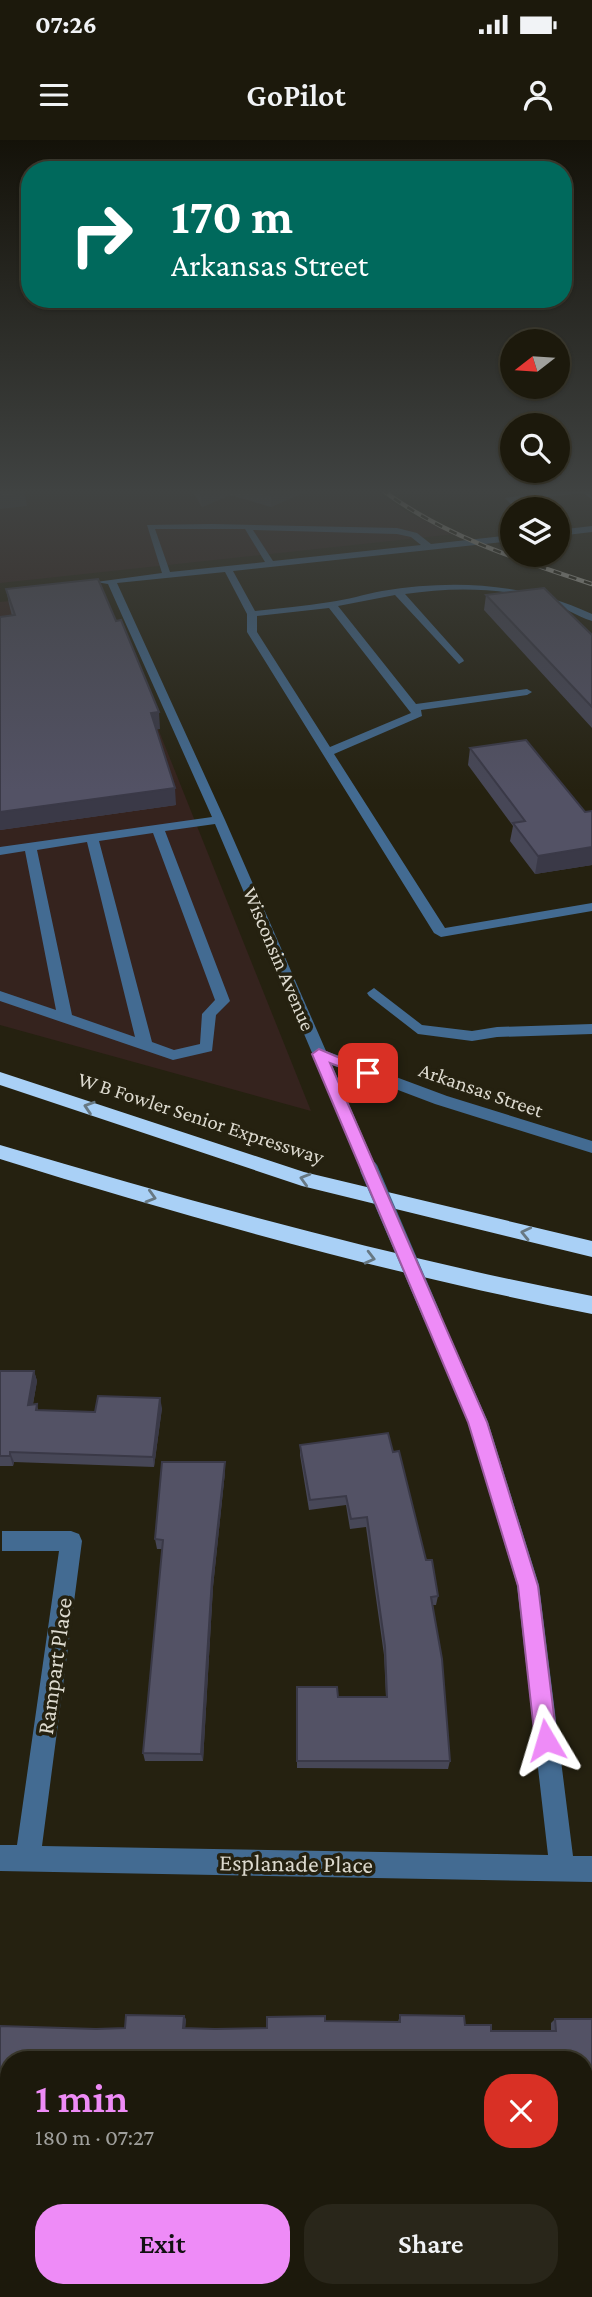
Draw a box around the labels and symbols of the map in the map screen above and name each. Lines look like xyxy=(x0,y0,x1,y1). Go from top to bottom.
north arrow xyxy=(500,329,570,399)
street label: Wisconsin Avenue xyxy=(238,884,320,1034)
pin xyxy=(338,1043,398,1103)
street label: Arkansas Street xyxy=(416,1058,547,1123)
street label: W B Fowler Senior Expressway xyxy=(75,1067,327,1169)
one-way arrow xyxy=(83,1101,95,1116)
one-way arrow xyxy=(299,1173,311,1187)
one-way arrow xyxy=(145,1189,157,1203)
one-way arrow xyxy=(520,1227,532,1242)
one-way arrow xyxy=(364,1250,376,1264)
street label: Rampart Place xyxy=(31,1596,77,1736)
position arrow xyxy=(509,1703,583,1777)
street label: Esplanade Place xyxy=(219,1848,373,1878)

